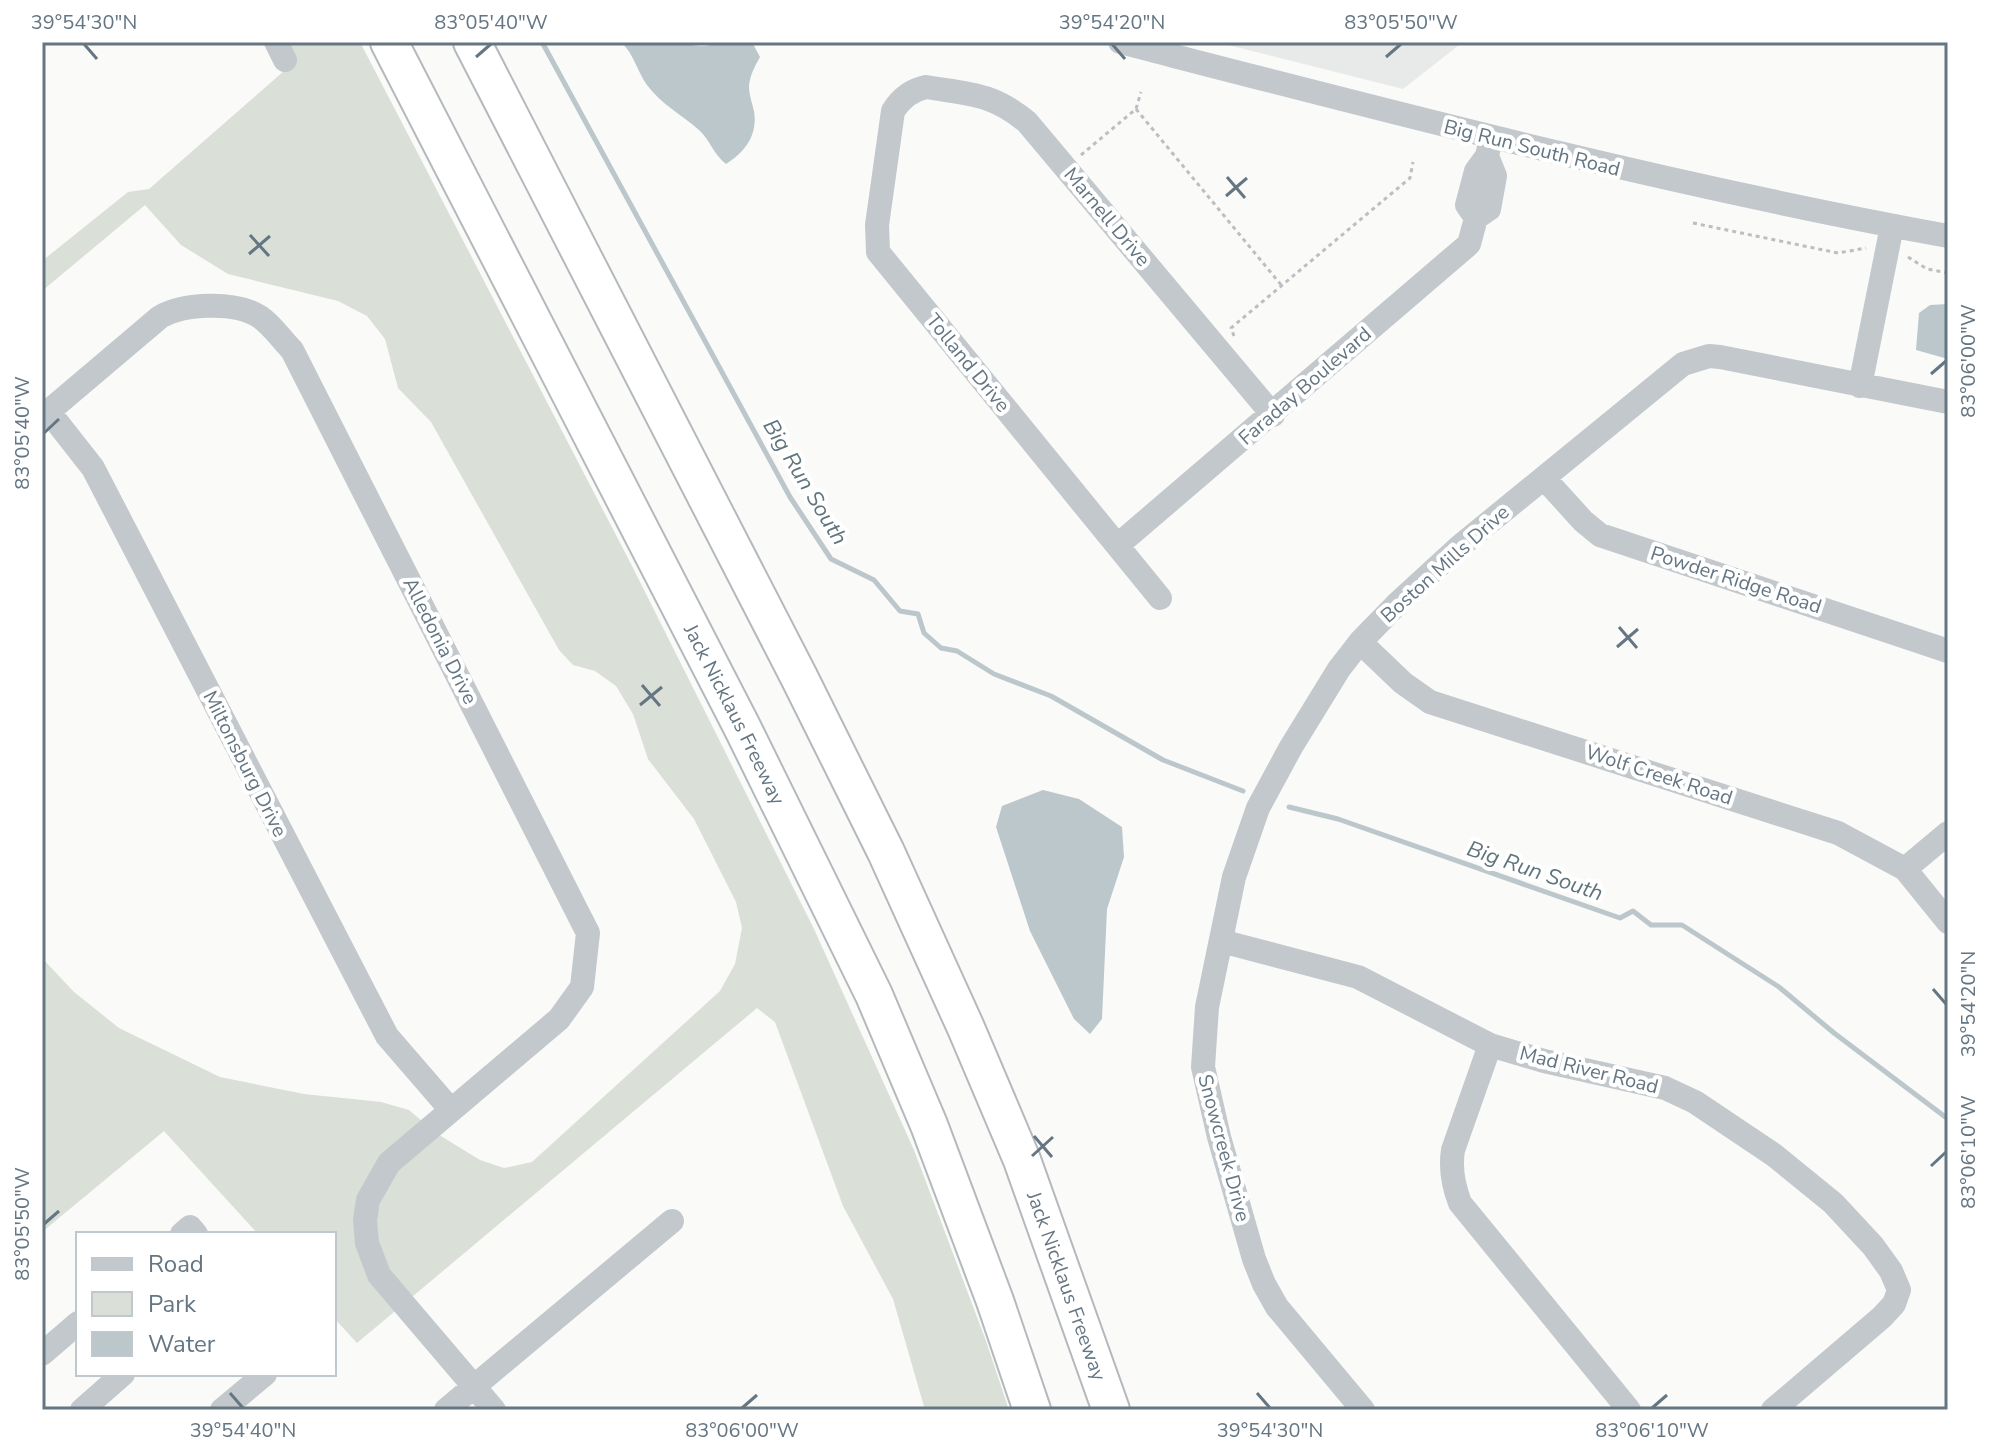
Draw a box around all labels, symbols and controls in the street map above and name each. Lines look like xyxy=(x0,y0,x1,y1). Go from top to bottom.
text: 39°54'30"N xyxy=(31,9,137,36)
text: 83°05'40"W xyxy=(434,9,548,36)
text: 39°54'20"N xyxy=(1059,9,1165,36)
text: 83°05'50"W xyxy=(1344,9,1458,36)
street label: Big Run South Road xyxy=(1441,113,1623,183)
street label: Marnell Drive xyxy=(1058,162,1156,272)
text: 83°06'00"W xyxy=(1955,304,1982,418)
street label: Tolland Drive xyxy=(920,308,1016,418)
street label: Faraday Boulevard xyxy=(1233,321,1377,451)
text: 83°05'40"W xyxy=(9,376,36,490)
water label: Big Run South xyxy=(756,413,854,551)
street label: Boston Mills Drive xyxy=(1375,499,1515,629)
street label: Powder Ridge Road xyxy=(1647,540,1825,620)
street label: Alledonia Drive xyxy=(396,573,484,709)
street label: Jack Nicklaus Freeway xyxy=(677,618,792,810)
street label: Miltonsburg Drive xyxy=(196,686,294,842)
street label: Wolf Creek Road xyxy=(1582,739,1736,811)
water label: Big Run South xyxy=(1463,834,1607,908)
text: 39°54'20"N xyxy=(1955,951,1982,1057)
street label: Mad River Road xyxy=(1517,1040,1661,1100)
street label: Snowcreek Drive xyxy=(1191,1071,1257,1225)
text: 83°06'10"W xyxy=(1955,1095,1982,1209)
text: 83°05'50"W xyxy=(9,1167,36,1281)
street label: Jack Nicklaus Freeway xyxy=(1020,1187,1113,1385)
legend xyxy=(76,1232,336,1376)
text: Road xyxy=(148,1248,204,1280)
text: Park xyxy=(148,1288,197,1320)
text: Water xyxy=(148,1328,216,1360)
text: 39°54'40"N xyxy=(190,1417,296,1444)
text: 83°06'00"W xyxy=(685,1417,799,1444)
text: 39°54'30"N xyxy=(1217,1417,1323,1444)
text: 83°06'10"W xyxy=(1595,1417,1709,1444)

